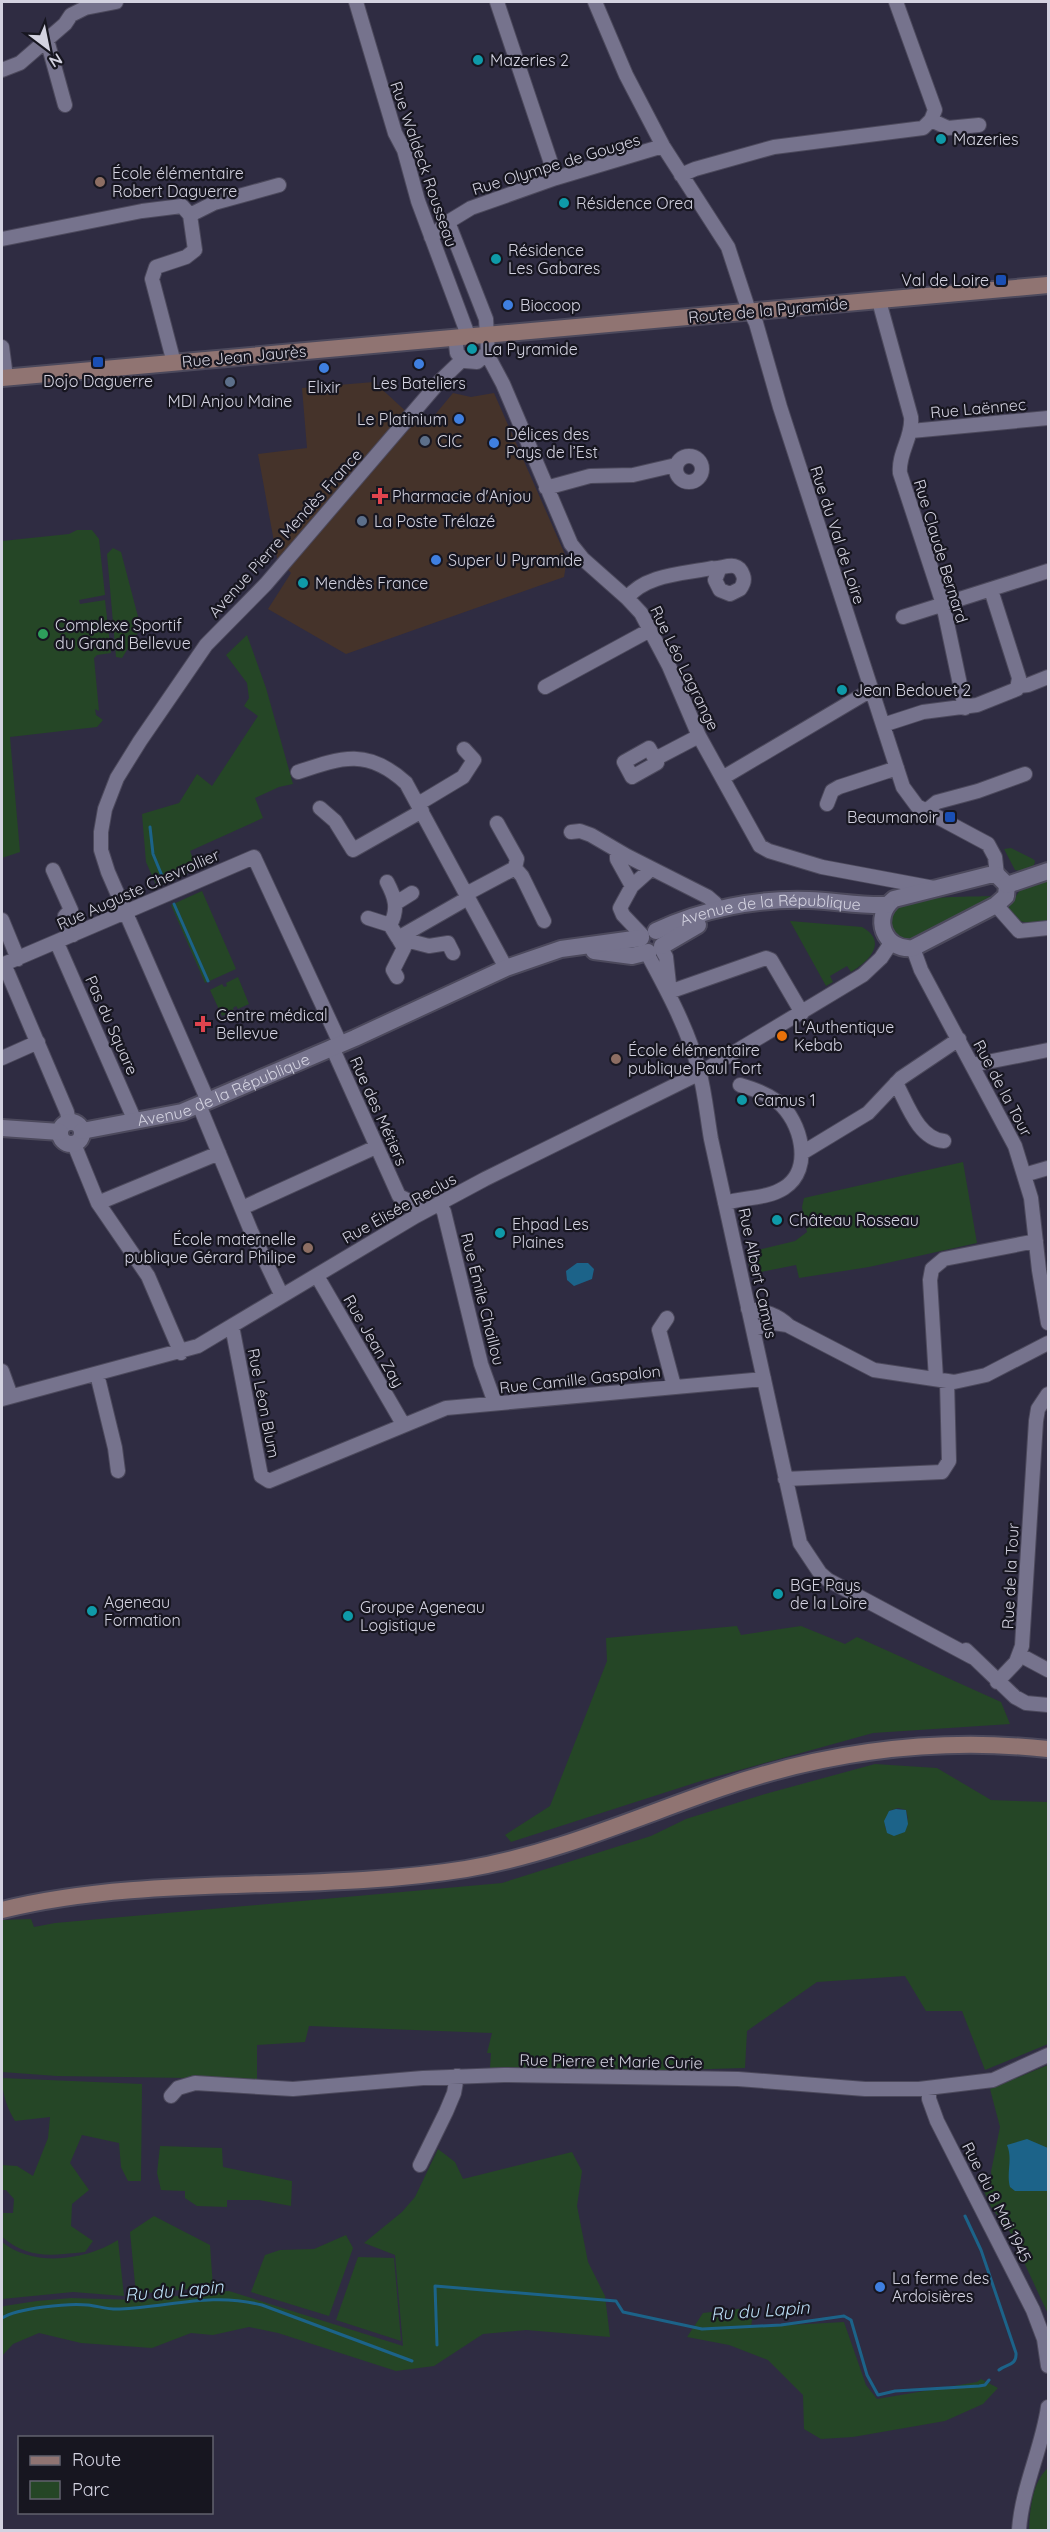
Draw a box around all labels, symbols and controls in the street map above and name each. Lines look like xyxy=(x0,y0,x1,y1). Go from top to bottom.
north arrow xyxy=(18,18,78,78)
text: N xyxy=(46,49,66,72)
place label: Mazeries 2 xyxy=(490,50,569,70)
marker: Mazeries 2 xyxy=(471,53,485,67)
street label: Rue Waldeck Rousseau xyxy=(386,79,462,249)
street label: Rue Olympe de Gouges xyxy=(470,129,642,199)
place label: Mazeries xyxy=(953,129,1019,149)
marker: Mazeries xyxy=(934,132,948,146)
place label: École élémentaire Robert Daguerre xyxy=(112,163,244,201)
marker: École élémentaire Robert Daguerre xyxy=(93,175,107,189)
place label: Résidence Orea xyxy=(576,193,693,213)
marker: Résidence Orea xyxy=(557,196,571,210)
place label: Résidence Les Gabares xyxy=(508,240,600,278)
marker: Résidence Les Gabares xyxy=(489,252,503,266)
place label: Val de Loire xyxy=(901,270,989,290)
marker: Val de Loire xyxy=(994,273,1008,287)
street label: Route de la Pyramide xyxy=(687,293,849,327)
place label: Biocoop xyxy=(520,295,581,315)
marker: Biocoop xyxy=(501,298,515,312)
place label: La Pyramide xyxy=(484,339,578,359)
street label: Rue Jean Jaurès xyxy=(181,341,307,371)
marker: La Pyramide xyxy=(465,342,479,356)
marker: Dojo Daguerre xyxy=(91,355,105,369)
marker: Les Bateliers xyxy=(412,357,426,371)
marker: Elixir xyxy=(317,361,331,375)
place label: Dojo Daguerre xyxy=(43,371,153,391)
place label: Les Bateliers xyxy=(372,373,466,393)
marker: MDI Anjou Maine xyxy=(223,375,237,389)
place label: Elixir xyxy=(307,377,341,397)
place label: MDI Anjou Maine xyxy=(168,391,292,411)
street label: Rue Laënnec xyxy=(929,394,1027,422)
place label: Le Platinium xyxy=(357,409,447,429)
marker: Le Platinium xyxy=(452,412,466,426)
place label: Délices des Pays de l’Est xyxy=(506,424,598,462)
place label: CIC xyxy=(437,431,462,451)
marker: CIC xyxy=(418,434,432,448)
marker: Délices des Pays de l’Est xyxy=(487,436,501,450)
street label: Avenue Pierre Mendès France xyxy=(204,445,366,621)
street label: Rue du Val de Loire xyxy=(806,463,870,607)
street label: Rue Claude Bernard xyxy=(910,477,972,625)
place label: Pharmacie d'Anjou xyxy=(392,486,531,506)
marker: Pharmacie d'Anjou xyxy=(373,489,387,503)
place label: La Poste Trélazé xyxy=(374,511,495,531)
marker: La Poste Trélazé xyxy=(355,514,369,528)
place label: Super U Pyramide xyxy=(448,550,582,570)
marker: Super U Pyramide xyxy=(429,553,443,567)
place label: Mendès France xyxy=(315,573,428,593)
marker: Mendès France xyxy=(296,576,310,590)
street label: Rue Léo Lagrange xyxy=(646,602,724,734)
place label: Complexe Sportif du Grand Bellevue xyxy=(55,615,191,653)
marker: Complexe Sportif du Grand Bellevue xyxy=(36,627,50,641)
place label: Jean Bedouet 2 xyxy=(854,680,971,700)
marker: Jean Bedouet 2 xyxy=(835,683,849,697)
place label: Beaumanoir xyxy=(847,807,938,827)
marker: Beaumanoir xyxy=(943,810,957,824)
street label: Rue Auguste Chevrollier xyxy=(54,844,222,934)
street label: Avenue de la République xyxy=(677,890,862,930)
street label: Pas du Square xyxy=(81,972,143,1078)
place label: Centre médical Bellevue xyxy=(216,1005,328,1043)
marker: Centre médical Bellevue xyxy=(194,1015,212,1033)
place label: L'Authentique Kebab xyxy=(794,1017,894,1055)
marker: L'Authentique Kebab xyxy=(775,1029,789,1043)
street label: Rue de la Tour xyxy=(969,1036,1037,1140)
place label: École élémentaire publique Paul Fort xyxy=(628,1040,762,1078)
street label: Avenue de la République xyxy=(136,1049,313,1130)
marker: École élémentaire publique Paul Fort xyxy=(609,1052,623,1066)
street label: Rue des Métiers xyxy=(346,1053,412,1169)
place label: Camus 1 xyxy=(754,1090,816,1110)
marker: Camus 1 xyxy=(735,1093,749,1107)
street label: Rue Élisée Reclus xyxy=(338,1168,460,1248)
street label: Rue Albert Camus xyxy=(734,1206,782,1340)
place label: Château Rosseau xyxy=(789,1210,919,1230)
marker: Château Rosseau xyxy=(770,1213,784,1227)
place label: Ehpad Les Plaines xyxy=(512,1214,589,1252)
marker: Ehpad Les Plaines xyxy=(493,1226,507,1240)
place label: École maternelle publique Gérard Philipe xyxy=(125,1229,296,1267)
street label: Rue Émile Chaillou xyxy=(457,1231,509,1367)
marker: École maternelle publique Gérard Philipe xyxy=(301,1241,315,1255)
street label: Rue Jean Zay xyxy=(339,1291,409,1391)
street label: Rue Léon Blum xyxy=(244,1346,284,1460)
street label: Rue Camille Gaspalon xyxy=(498,1361,662,1397)
street label: Rue de la Tour xyxy=(997,1522,1023,1630)
place label: BGE Pays de la Loire xyxy=(790,1575,867,1613)
marker: BGE Pays de la Loire xyxy=(771,1587,785,1601)
place label: Ageneau Formation xyxy=(104,1592,181,1630)
place label: Groupe Ageneau Logistique xyxy=(360,1597,485,1635)
marker: Ageneau Formation xyxy=(85,1604,99,1618)
marker: Groupe Ageneau Logistique xyxy=(341,1609,355,1623)
street label: Rue Pierre et Marie Curie xyxy=(519,2049,703,2073)
street label: Rue du 8 Mai 1945 xyxy=(958,2138,1036,2266)
place label: La ferme des Ardoisières xyxy=(892,2268,989,2306)
water label: Ru du Lapin xyxy=(124,2275,225,2306)
marker: La ferme des Ardoisières xyxy=(873,2280,887,2294)
water label: Ru du Lapin xyxy=(710,2296,811,2325)
legend xyxy=(18,2436,213,2514)
text: Route xyxy=(72,2448,121,2471)
text: Parc xyxy=(72,2478,109,2501)

